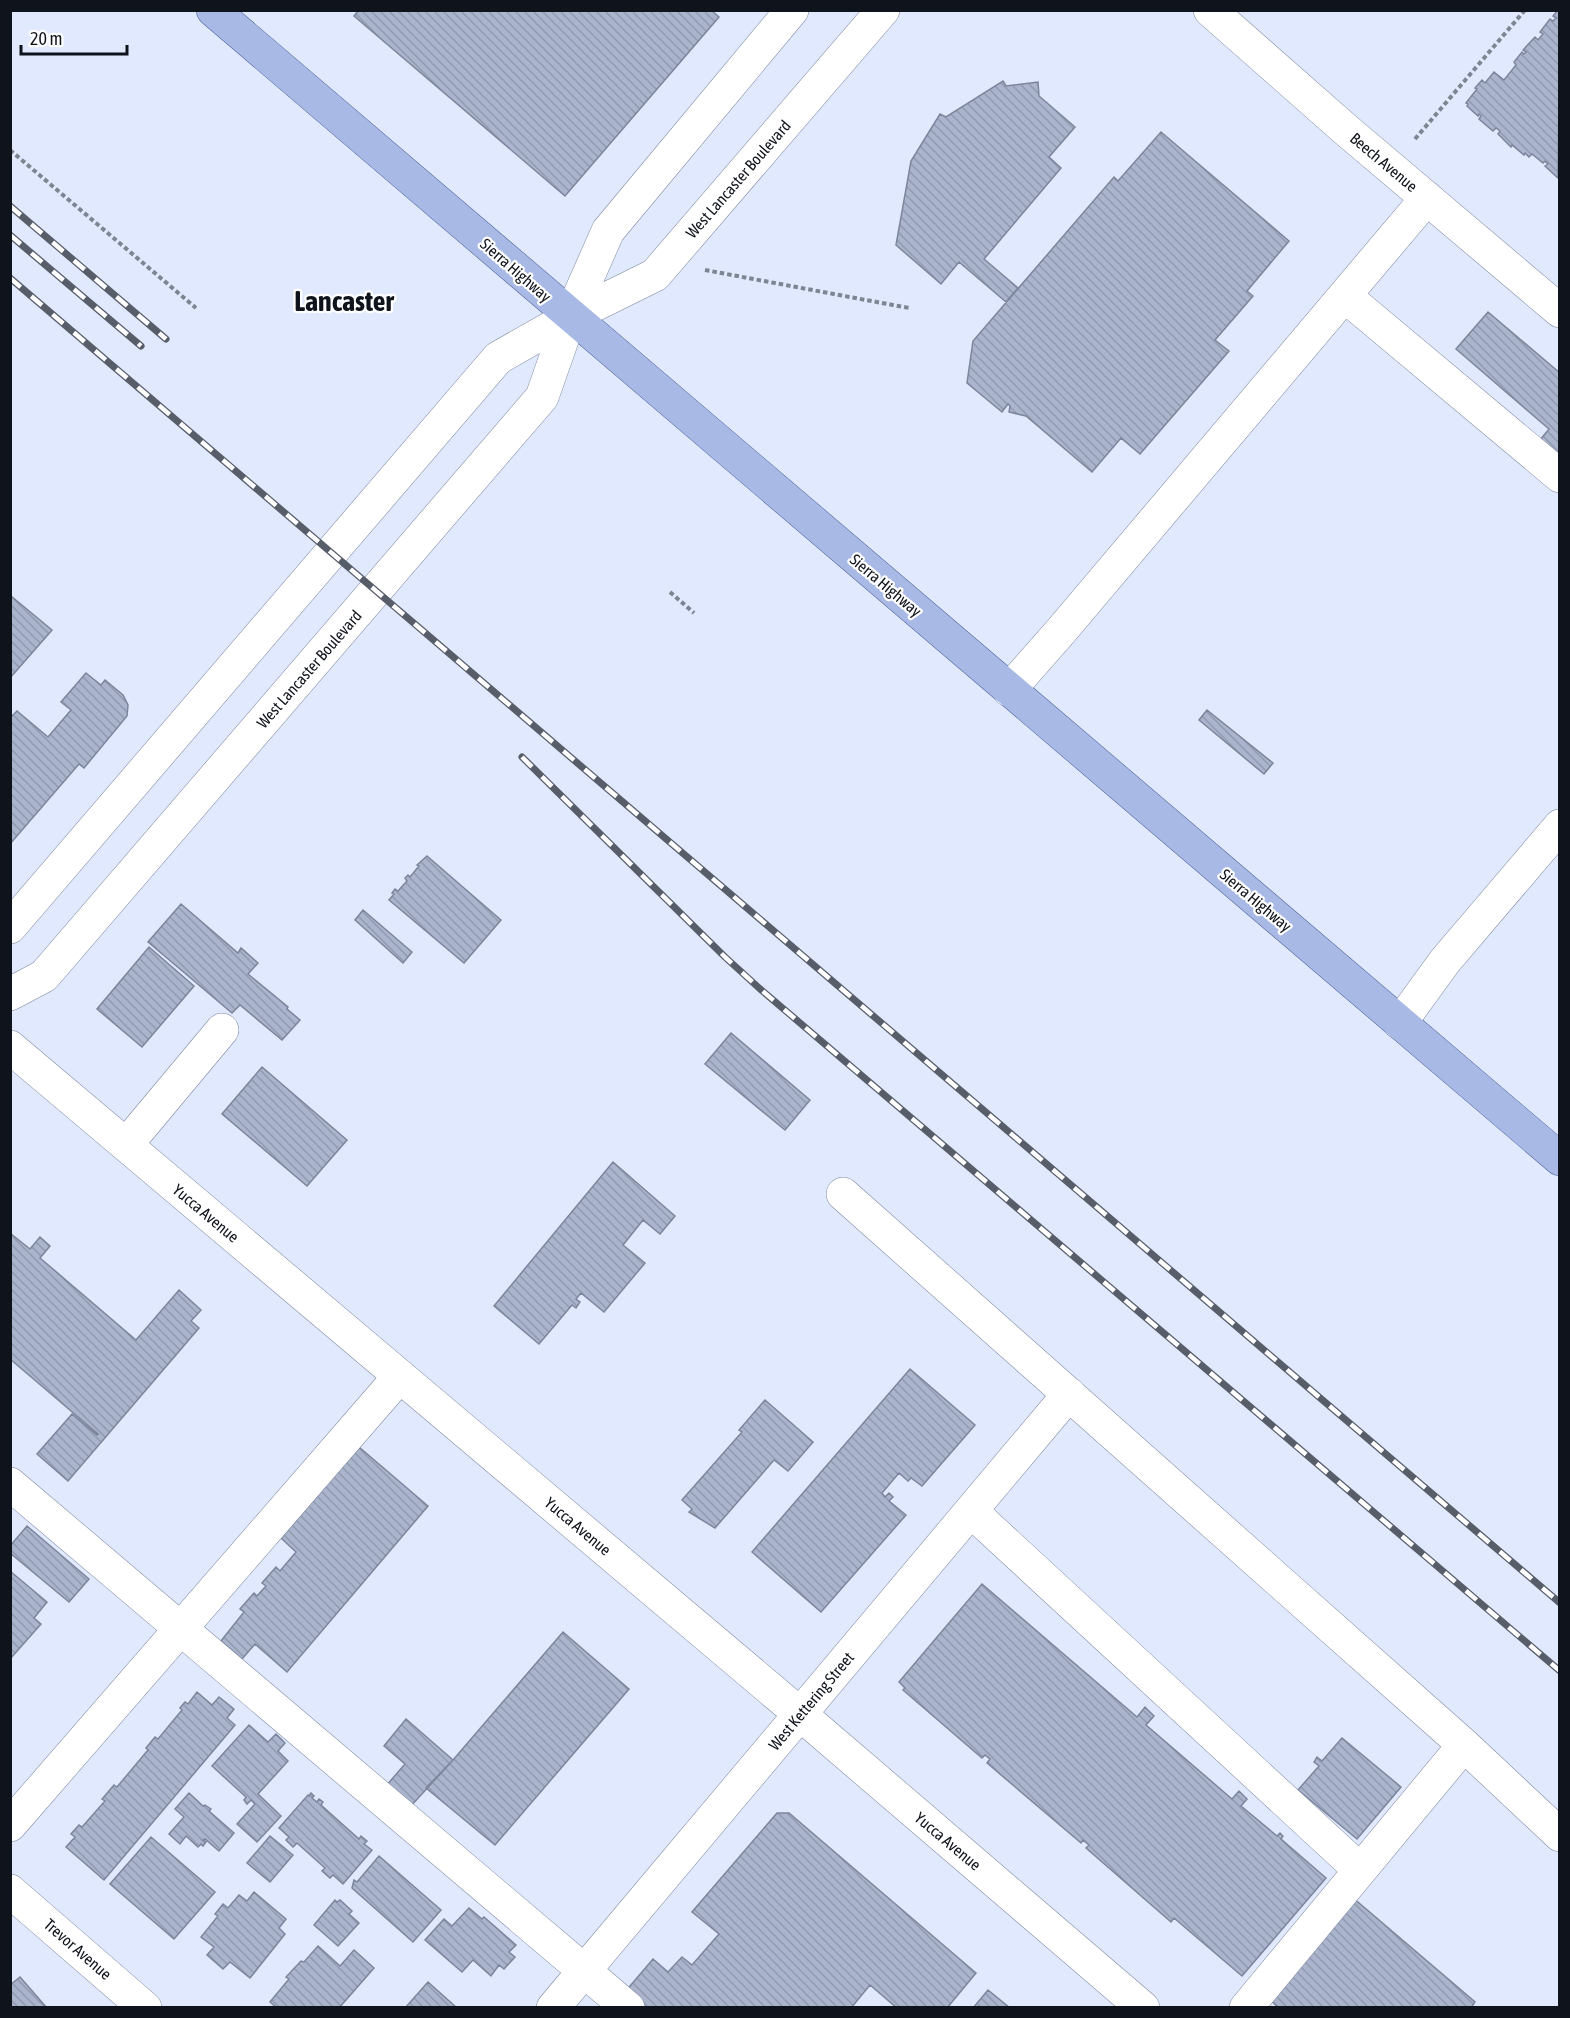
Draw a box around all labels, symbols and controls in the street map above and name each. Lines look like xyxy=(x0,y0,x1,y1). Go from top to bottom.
scale bar xyxy=(21,18,128,56)
text: 20 m xyxy=(30,28,62,49)
street label: West Lancaster Boulevard xyxy=(682,116,794,242)
street label: Beech Avenue xyxy=(1347,129,1421,195)
street label: Sierra Highway xyxy=(476,235,555,306)
district label: Lancaster xyxy=(294,285,394,317)
street label: Sierra Highway xyxy=(846,550,926,621)
street label: West Lancaster Boulevard xyxy=(253,606,365,732)
street label: Sierra Highway xyxy=(1216,865,1296,936)
street label: Yucca Avenue xyxy=(169,1180,243,1246)
street label: Yucca Avenue xyxy=(541,1493,615,1559)
street label: West Kettering Street xyxy=(765,1648,858,1754)
street label: Yucca Avenue xyxy=(911,1808,985,1874)
street label: Trevor Avenue xyxy=(41,1915,115,1983)

